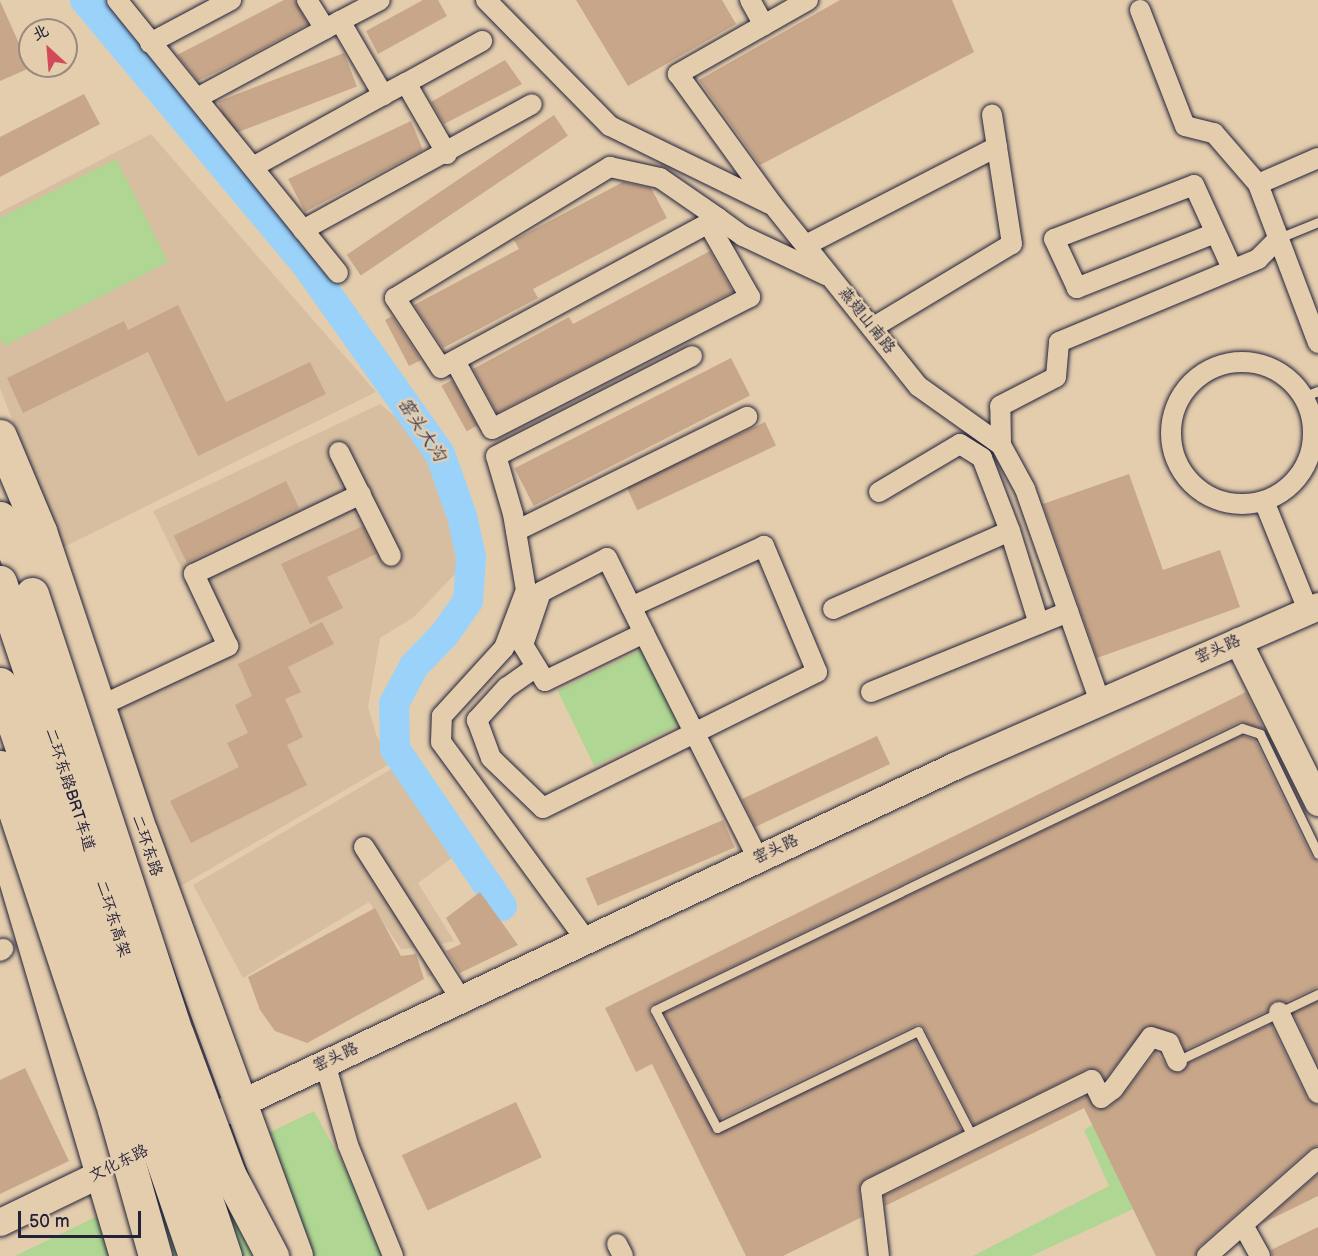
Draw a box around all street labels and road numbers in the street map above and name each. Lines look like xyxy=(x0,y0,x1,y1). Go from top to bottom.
street label: 燕翅山南路 xyxy=(833,284,899,358)
street label: 窑头路 xyxy=(1192,631,1244,669)
street label: 二环东路BRT车道 xyxy=(40,726,98,854)
street label: 二环东路 xyxy=(127,813,165,879)
street label: 窑头路 xyxy=(750,831,802,869)
street label: 二环东高架 xyxy=(91,878,133,960)
street label: 窑头路 xyxy=(310,1039,362,1077)
street label: 文化东路 xyxy=(86,1141,152,1187)

